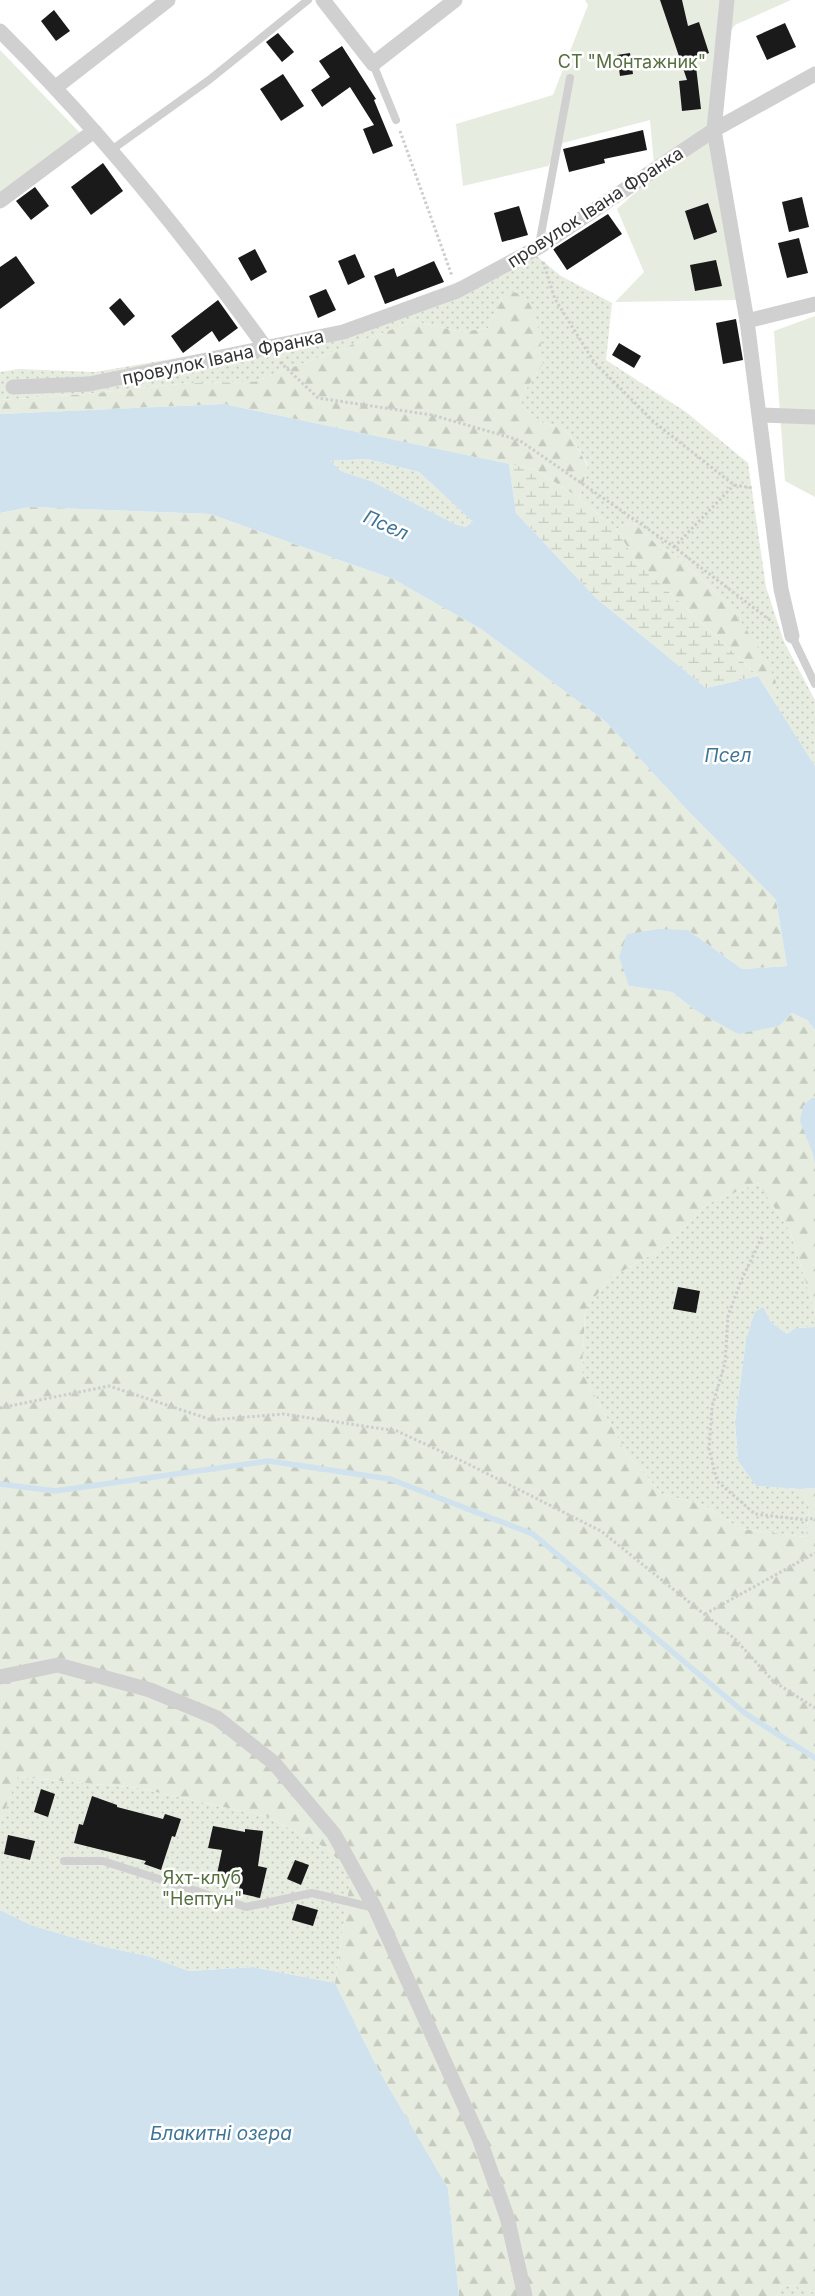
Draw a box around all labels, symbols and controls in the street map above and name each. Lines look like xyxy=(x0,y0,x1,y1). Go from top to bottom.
park label: СТ "Монтажник" xyxy=(558,51,706,72)
street label: провулок Івана Франка xyxy=(503,142,687,272)
street label: провулок Івана Франка xyxy=(120,325,326,389)
water label: Псел xyxy=(360,505,412,545)
water label: Псел xyxy=(705,744,751,767)
park label: Яхт-клуб "Нептун" xyxy=(162,1867,242,1909)
water label: Блакитні озера xyxy=(150,2122,292,2145)

